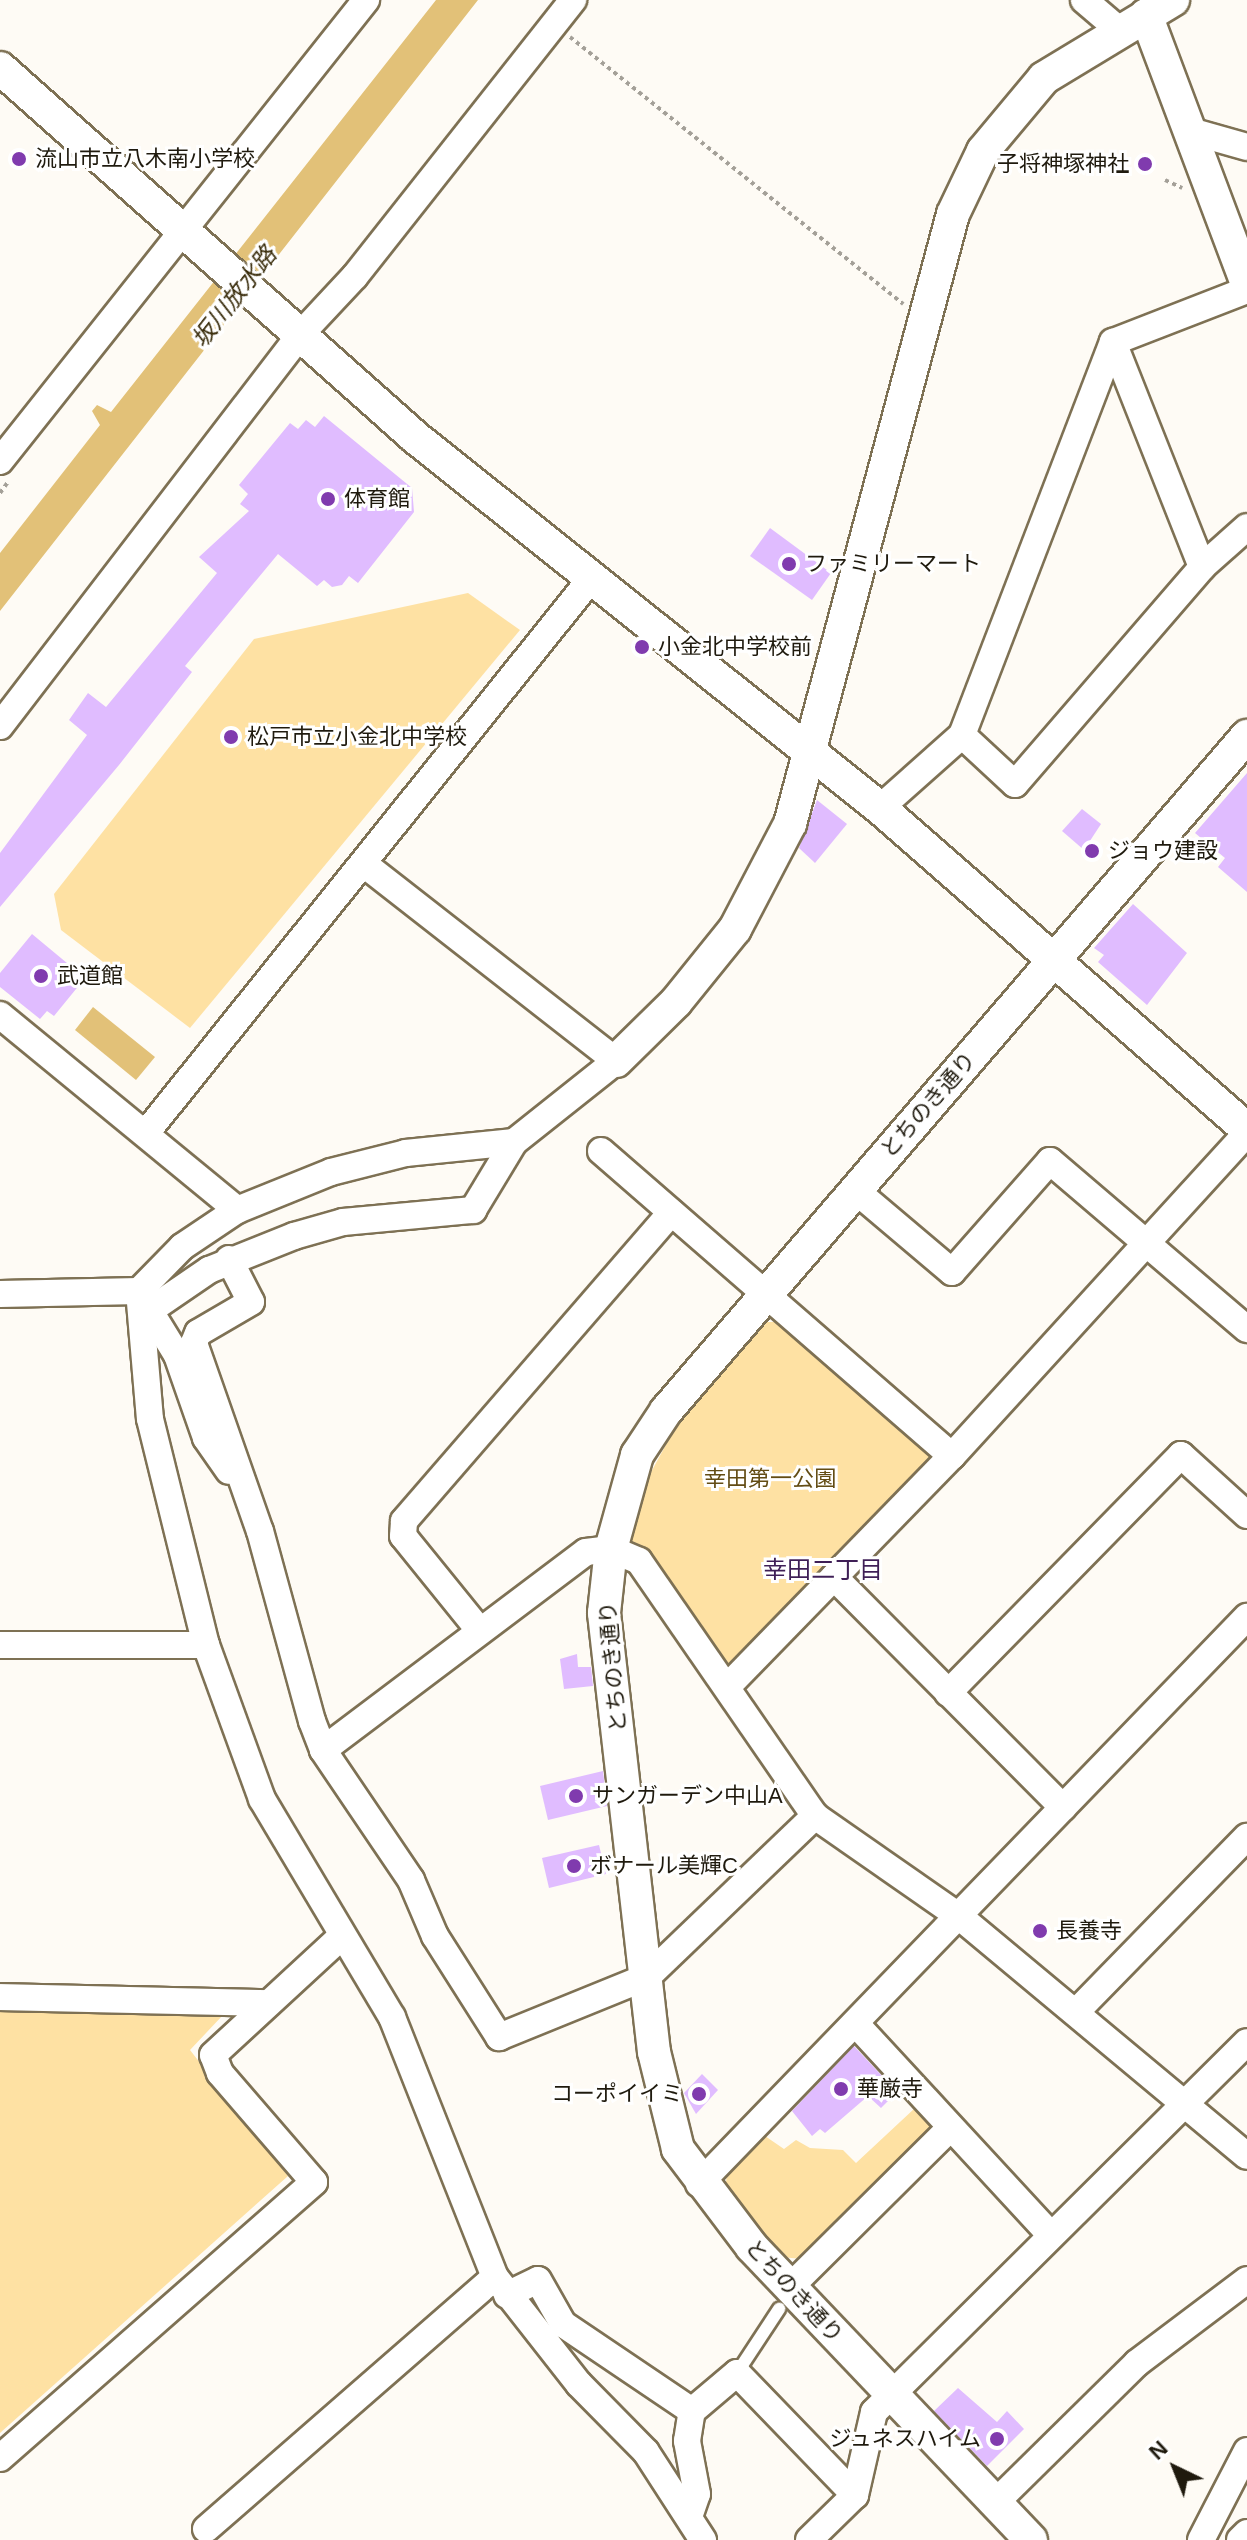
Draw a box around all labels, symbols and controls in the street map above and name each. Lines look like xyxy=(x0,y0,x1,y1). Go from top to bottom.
place label: 流山市立八木南小学校 xyxy=(35,146,255,172)
marker: 流山市立八木南小学校 xyxy=(10,150,28,168)
place label: 子将神塚神社 xyxy=(997,151,1129,177)
marker: 子将神塚神社 xyxy=(1136,155,1154,173)
water label: 坂川放水路 xyxy=(186,241,282,353)
place label: 体育館 xyxy=(344,486,410,512)
marker: 体育館 xyxy=(319,490,337,508)
place label: ファミリーマート xyxy=(805,551,981,577)
marker: ファミリーマート xyxy=(780,555,798,573)
place label: 小金北中学校前 xyxy=(658,634,812,660)
marker: 小金北中学校前 xyxy=(633,638,651,656)
place label: 松戸市立小金北中学校 xyxy=(247,724,467,750)
marker: 松戸市立小金北中学校 xyxy=(222,728,240,746)
place label: ジョウ建設 xyxy=(1108,838,1218,864)
marker: ジョウ建設 xyxy=(1083,842,1101,860)
place label: 武道館 xyxy=(57,963,123,989)
marker: 武道館 xyxy=(32,967,50,985)
street label: とちのき通り xyxy=(875,1047,981,1163)
park label: 幸田第一公園 xyxy=(704,1466,836,1492)
district label: 幸田二丁目 xyxy=(763,1556,883,1584)
street label: とちのき通り xyxy=(594,1600,632,1734)
place label: サンガーデン中山A xyxy=(592,1783,783,1809)
marker: サンガーデン中山A xyxy=(567,1787,585,1805)
place label: ボナール美輝C xyxy=(590,1853,738,1879)
marker: ボナール美輝C xyxy=(565,1857,583,1875)
place label: 長養寺 xyxy=(1056,1918,1122,1944)
marker: 長養寺 xyxy=(1031,1922,1049,1940)
place label: 華厳寺 xyxy=(857,2076,923,2102)
marker: 華厳寺 xyxy=(832,2080,850,2098)
place label: コーポイイミ xyxy=(551,2081,683,2107)
marker: コーポイイミ xyxy=(690,2085,708,2103)
street label: とちのき通り xyxy=(739,2234,849,2348)
place label: ジュネスハイム xyxy=(827,2426,981,2452)
north arrow xyxy=(1135,2428,1215,2508)
marker: ジュネスハイム xyxy=(988,2430,1006,2448)
text: N xyxy=(1144,2436,1173,2465)

